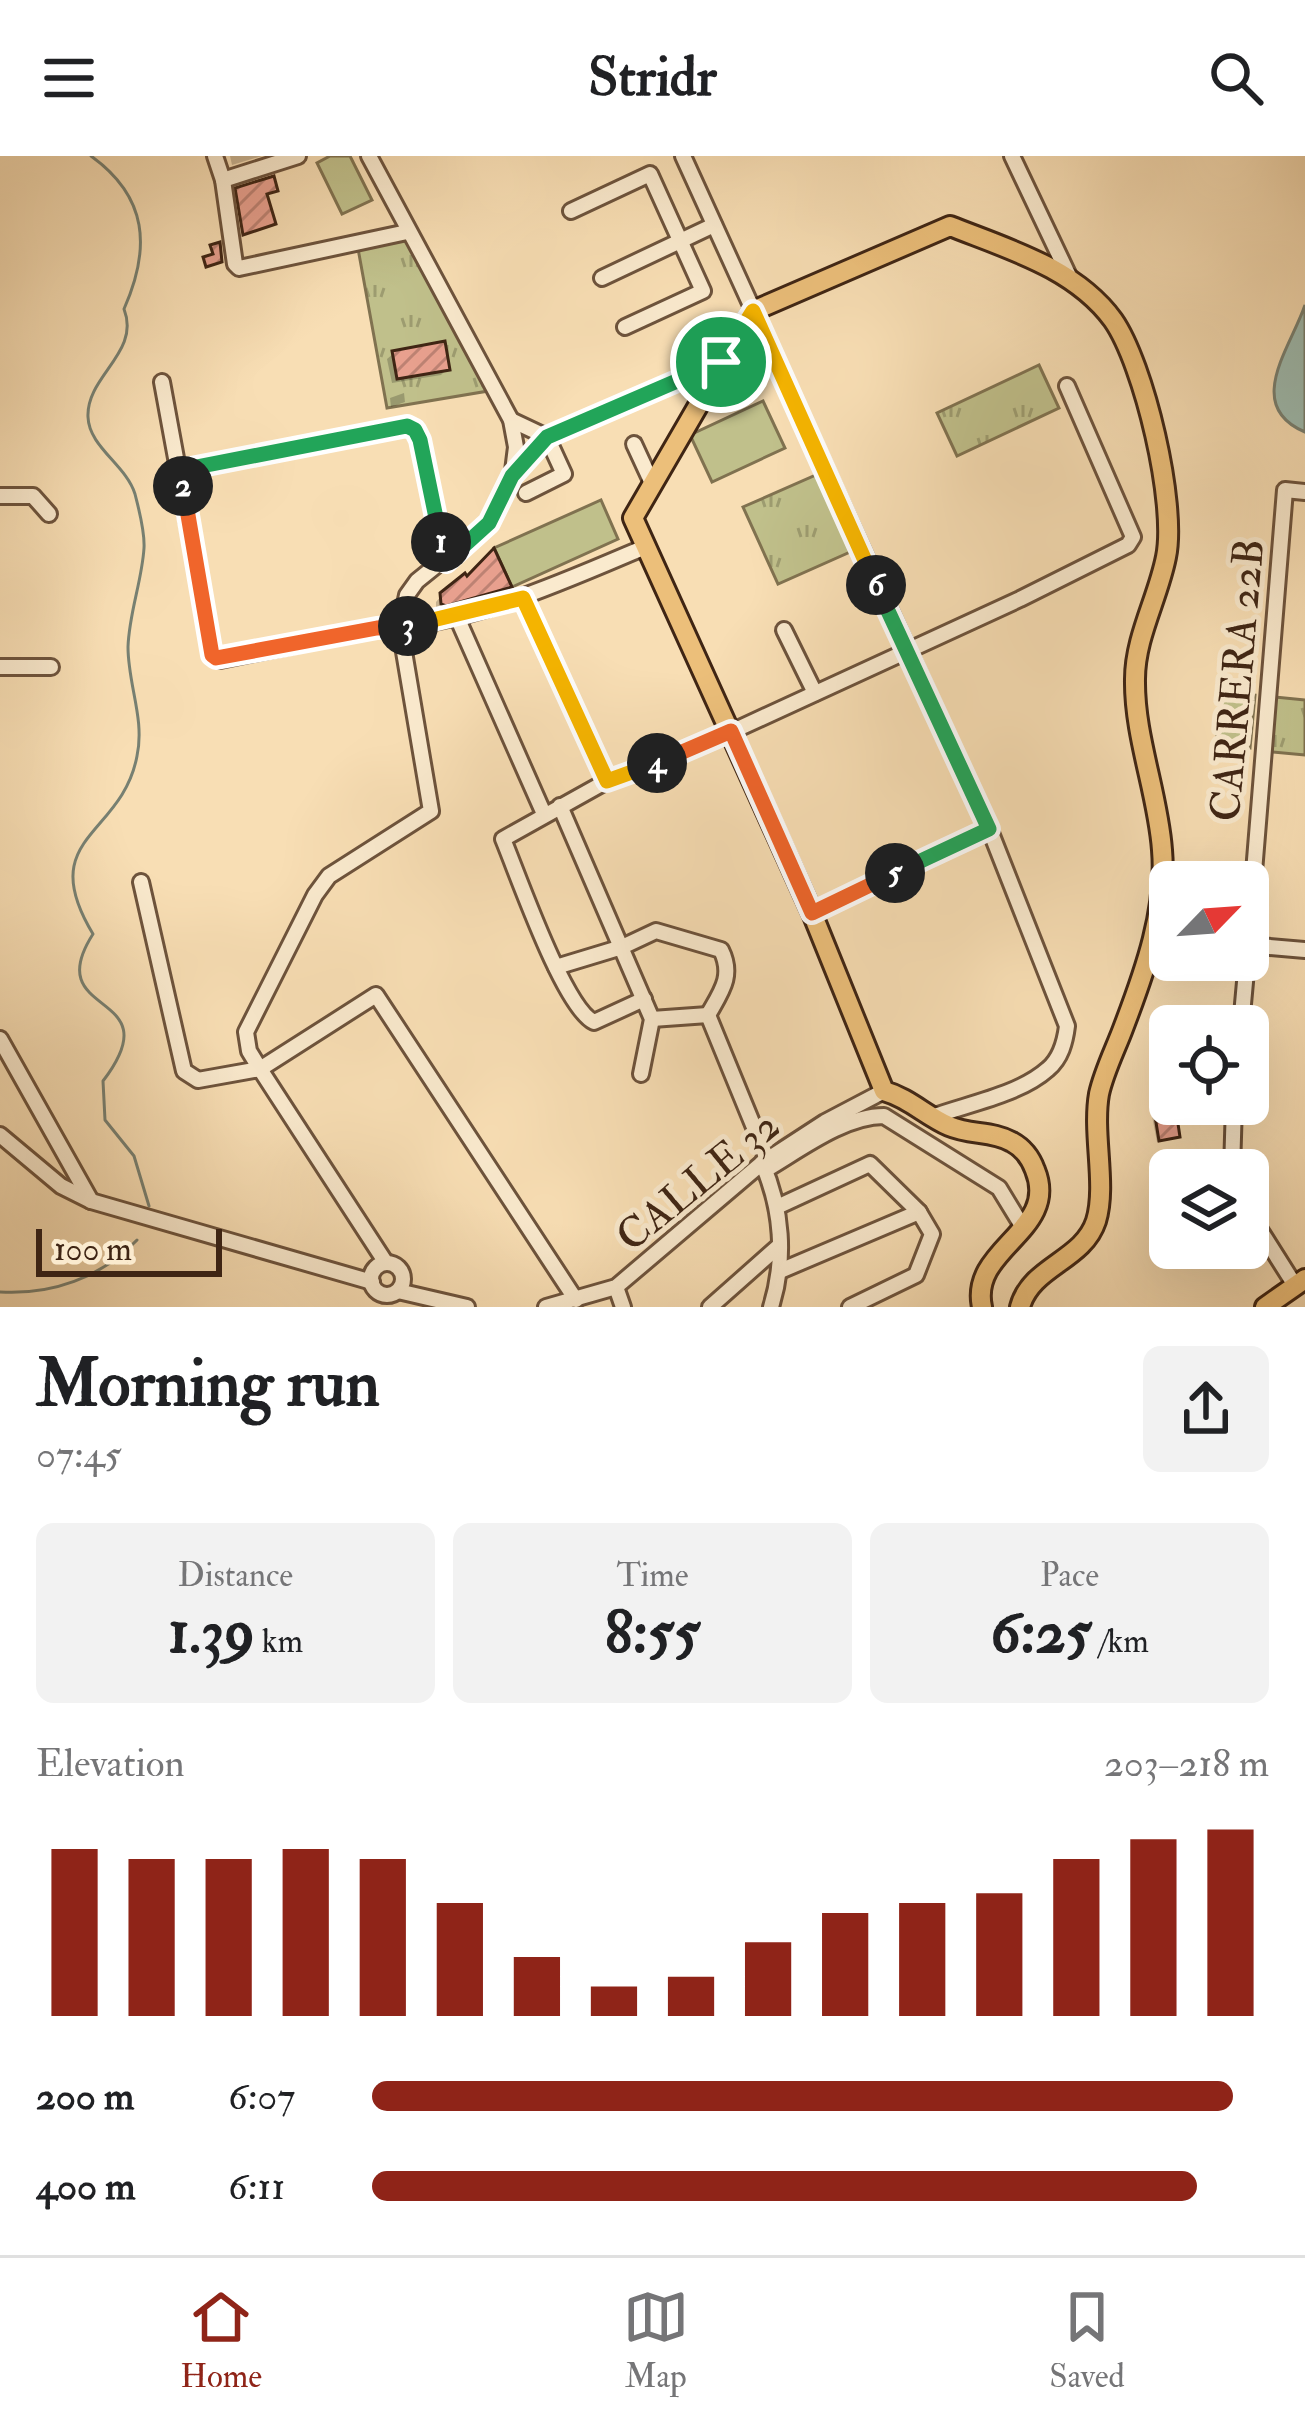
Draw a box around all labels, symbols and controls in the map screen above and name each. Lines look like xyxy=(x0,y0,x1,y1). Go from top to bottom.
text: Stridr xyxy=(588,44,717,112)
icon: menu xyxy=(36,45,102,111)
icon: search xyxy=(1203,45,1269,111)
pin xyxy=(670,311,772,413)
icon: arrive xyxy=(688,329,754,395)
pin: 2 xyxy=(153,456,213,516)
text: 2 xyxy=(175,465,191,506)
pin: 1 xyxy=(411,512,471,572)
text: 1 xyxy=(435,521,447,562)
street label: CARRERA 22B xyxy=(1200,537,1276,824)
pin: 6 xyxy=(846,555,906,615)
text: 6 xyxy=(868,564,884,605)
pin: 3 xyxy=(378,596,438,656)
text: 3 xyxy=(402,605,414,646)
pin: 4 xyxy=(627,733,687,793)
text: 4 xyxy=(648,742,666,783)
pin: 5 xyxy=(865,843,925,903)
text: 5 xyxy=(888,852,902,893)
north arrow xyxy=(1149,861,1269,981)
map controls xyxy=(1149,861,1269,1269)
button: locate xyxy=(1149,1005,1269,1125)
street label: CALLE 32 xyxy=(606,1100,790,1263)
button: layers xyxy=(1149,1149,1269,1269)
scale bar xyxy=(36,1223,222,1276)
text: 100 m xyxy=(54,1229,132,1270)
text: Morning run xyxy=(36,1343,380,1426)
button: share xyxy=(1143,1346,1269,1472)
text: 07:45 xyxy=(36,1430,122,1479)
text: Distance xyxy=(178,1555,293,1596)
text: Time xyxy=(616,1555,689,1596)
text: Pace xyxy=(1040,1555,1099,1596)
text: 1.39 xyxy=(168,1596,255,1671)
text: 8:55 xyxy=(605,1596,700,1671)
text: 6:25 xyxy=(990,1596,1092,1671)
text: km xyxy=(255,1621,303,1662)
text: /km xyxy=(1092,1621,1149,1662)
text: Elevation xyxy=(36,1739,185,1788)
text: 203–218 m xyxy=(1104,1739,1269,1788)
text: 200 m xyxy=(36,2072,134,2121)
text: 6:07 xyxy=(228,2072,295,2121)
text: 400 m xyxy=(36,2162,135,2211)
text: 6:11 xyxy=(228,2162,285,2211)
tab: Home xyxy=(180,2284,262,2397)
tab: Map xyxy=(623,2284,689,2397)
tab: Saved xyxy=(1049,2284,1125,2397)

